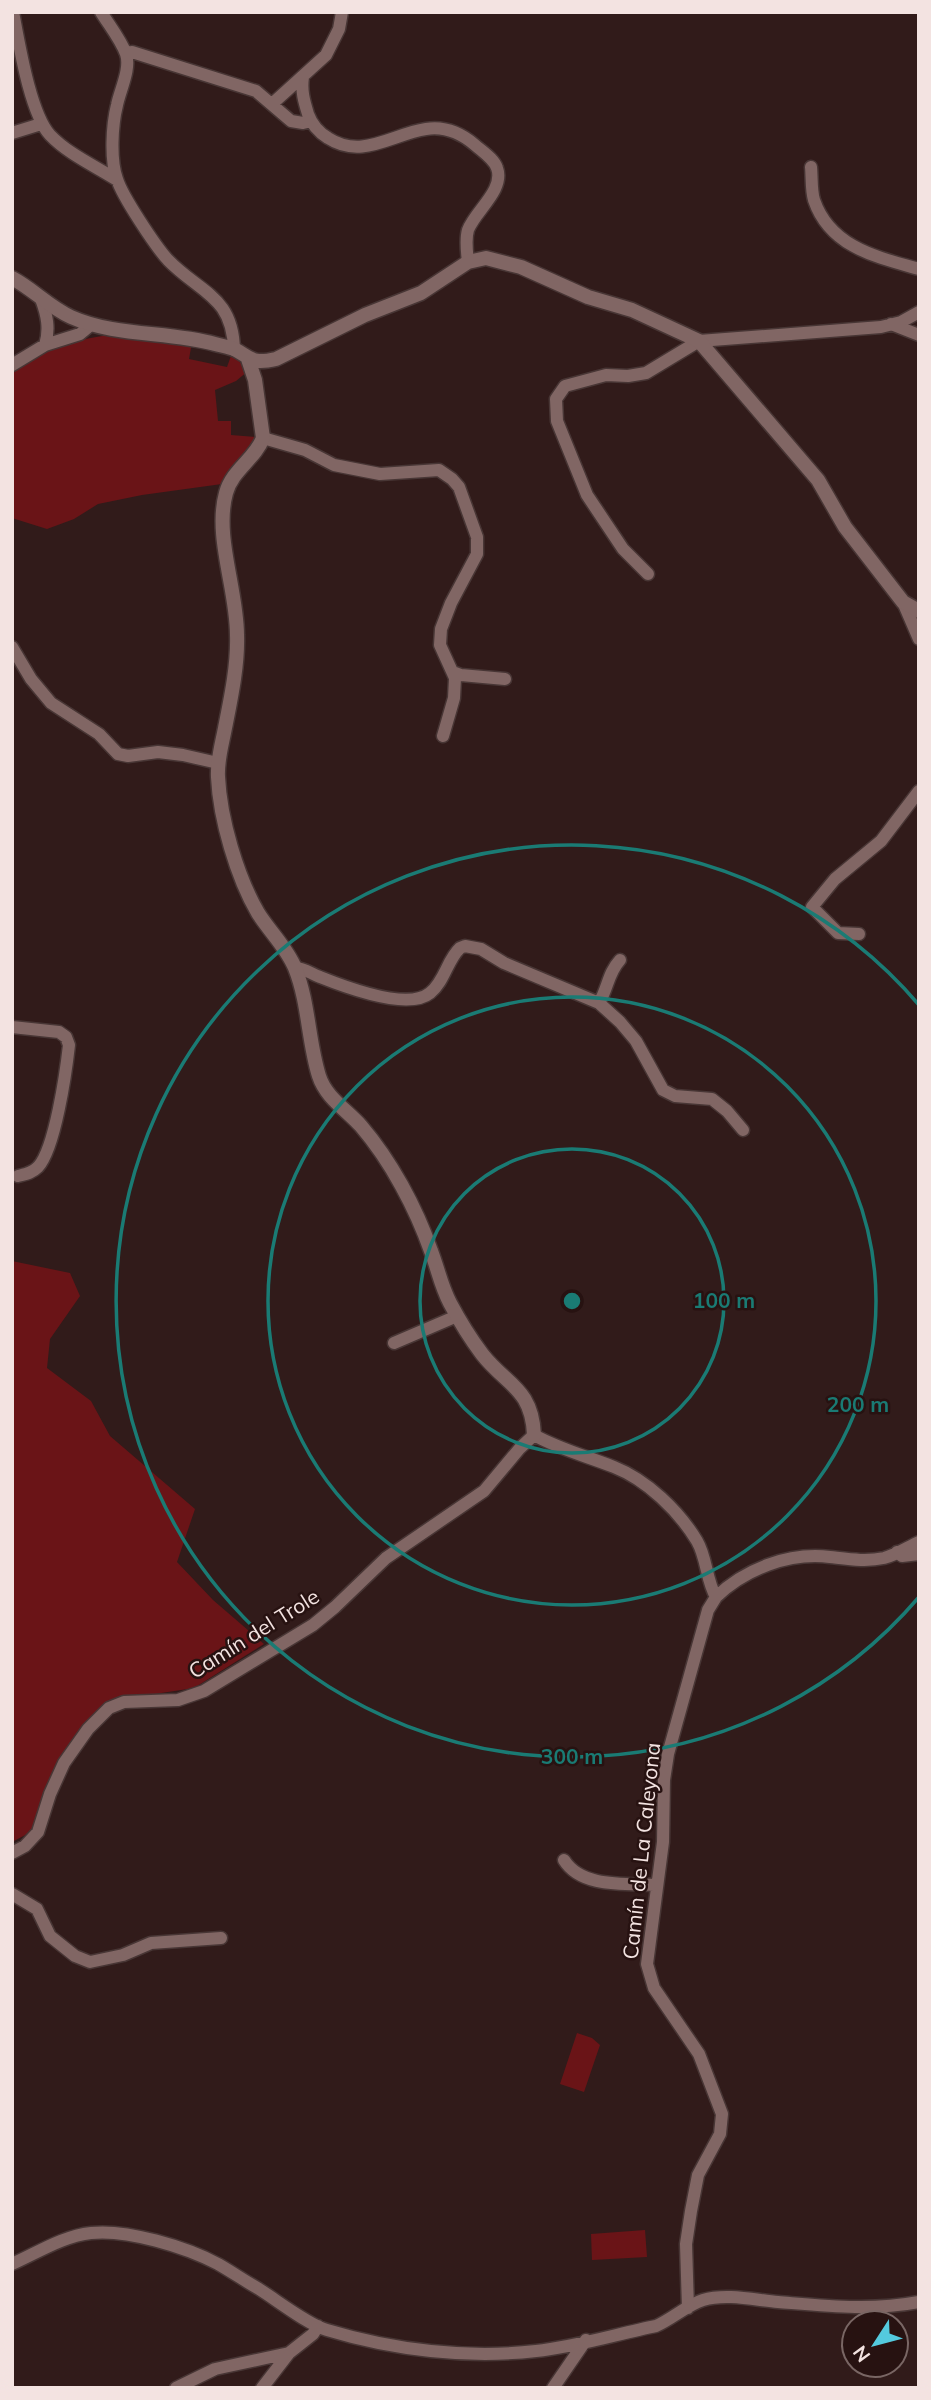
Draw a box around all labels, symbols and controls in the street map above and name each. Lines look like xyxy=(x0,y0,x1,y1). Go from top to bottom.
text: 100 m xyxy=(693,1287,755,1313)
centre of rings xyxy=(560,1289,584,1313)
text: 200 m xyxy=(827,1391,889,1417)
street label: Camín del Trole xyxy=(183,1583,324,1684)
street label: Camín de La Caleyona xyxy=(617,1741,665,1961)
text: 300 m xyxy=(541,1743,603,1769)
north arrow xyxy=(840,2309,910,2379)
text: N xyxy=(847,2341,875,2367)

